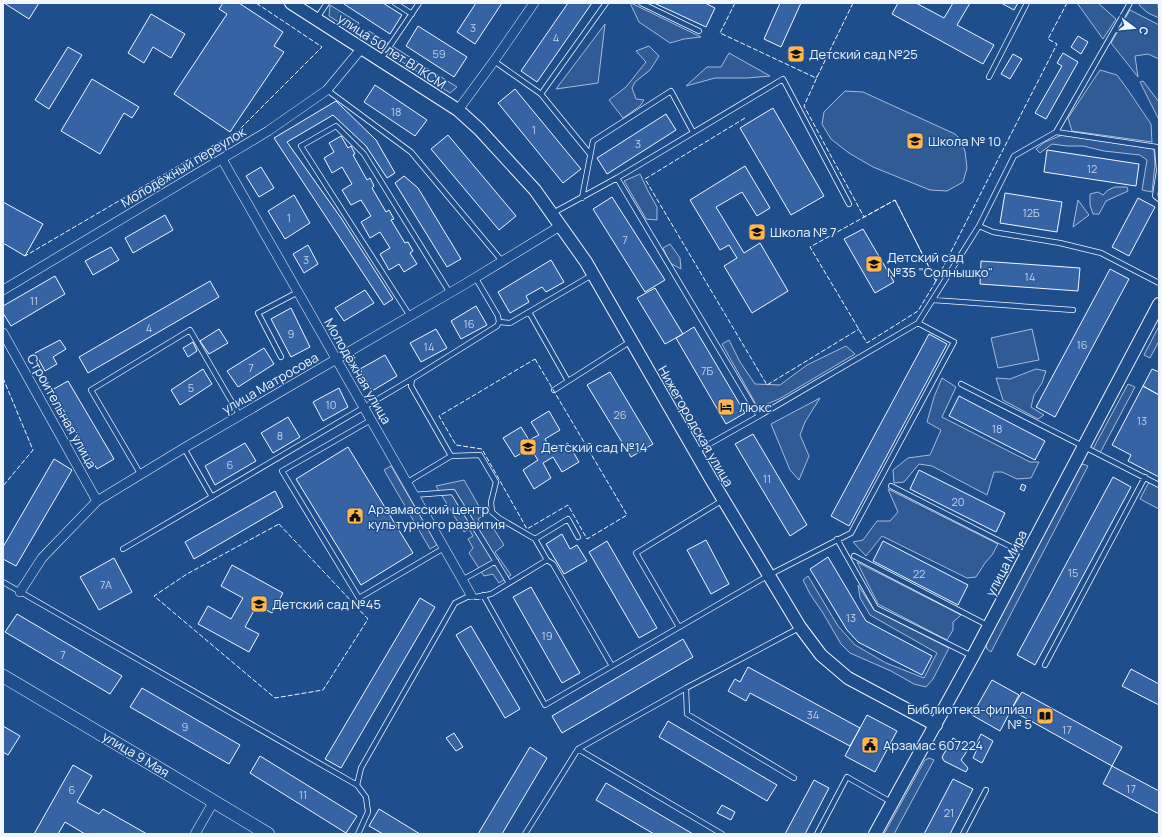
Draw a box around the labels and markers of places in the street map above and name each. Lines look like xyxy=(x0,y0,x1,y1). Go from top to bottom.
school or university icon: Детский сад №25 xyxy=(786,44,806,64)
place label: Детский сад №25 xyxy=(809,45,918,63)
school or university icon: Школа № 10 xyxy=(905,131,925,151)
place label: Школа № 10 xyxy=(928,132,1001,150)
school or university icon: Школа № 7 xyxy=(747,222,767,242)
place label: Школа № 7 xyxy=(770,223,837,241)
place label: Детский сад №35 "Солнышко" xyxy=(887,248,993,281)
school or university icon: Детский сад №35 "Солнышко" xyxy=(864,254,884,274)
hotel icon: Люкс xyxy=(716,397,736,417)
place label: Люкс xyxy=(739,398,772,416)
school or university icon: Детский сад №14 xyxy=(518,437,538,457)
place label: Детский сад №14 xyxy=(541,438,648,456)
place label: Арзамасский центр культурного развития xyxy=(368,500,505,533)
public building icon: Арзамасский центр культурного развития xyxy=(345,506,365,526)
school or university icon: Детский сад №45 xyxy=(249,594,269,614)
place label: Детский сад №45 xyxy=(272,595,381,613)
place label: Библиотека-филиал № 5 xyxy=(907,700,1032,733)
library icon: Библиотека-филиал № 5 xyxy=(1035,706,1055,726)
public building icon: Арзамас 607224 xyxy=(860,735,880,755)
place label: Арзамас 607224 xyxy=(883,736,984,754)

